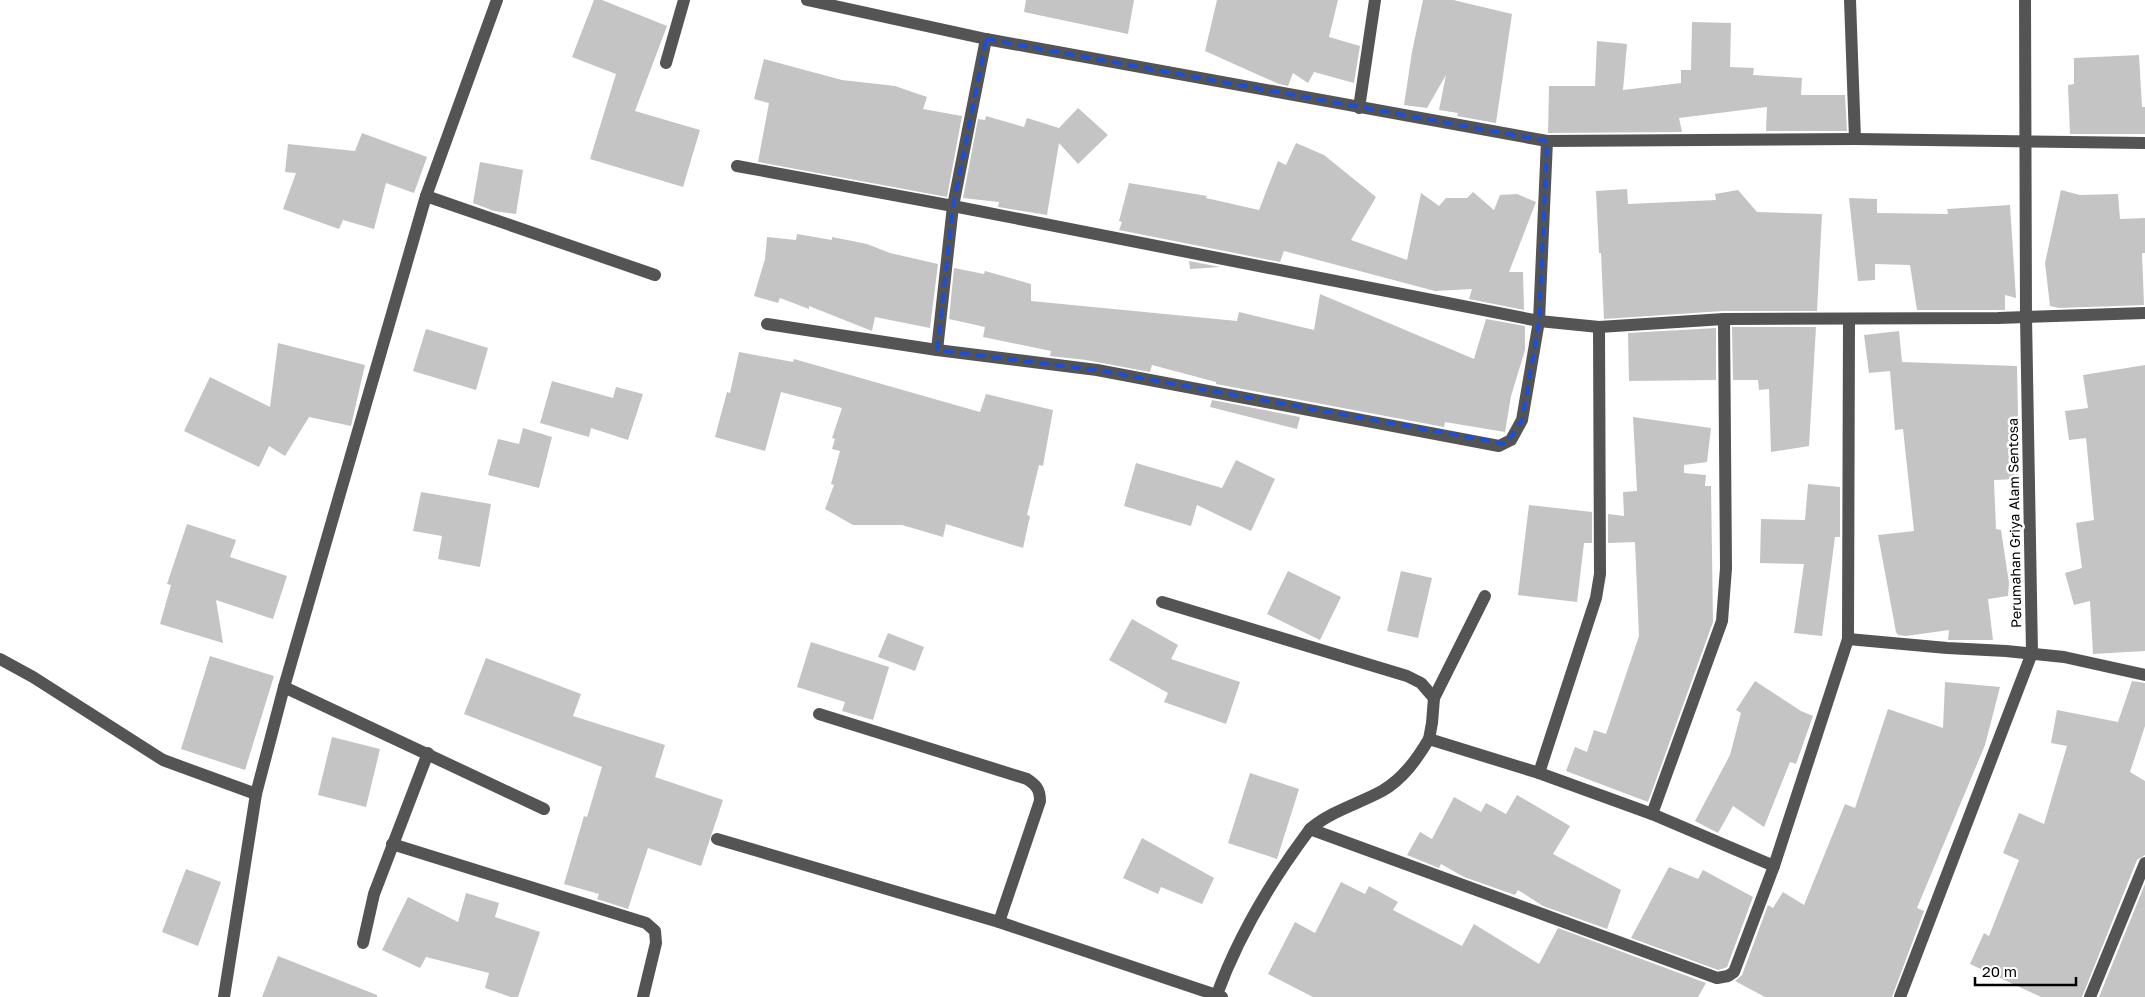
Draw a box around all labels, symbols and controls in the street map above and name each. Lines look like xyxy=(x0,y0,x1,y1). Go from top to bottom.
street label: Perumahan Griya Alam Sentosa xyxy=(2004,418,2024,628)
scale bar xyxy=(1975,954,2076,986)
text: 20 m xyxy=(1982,962,2017,980)

